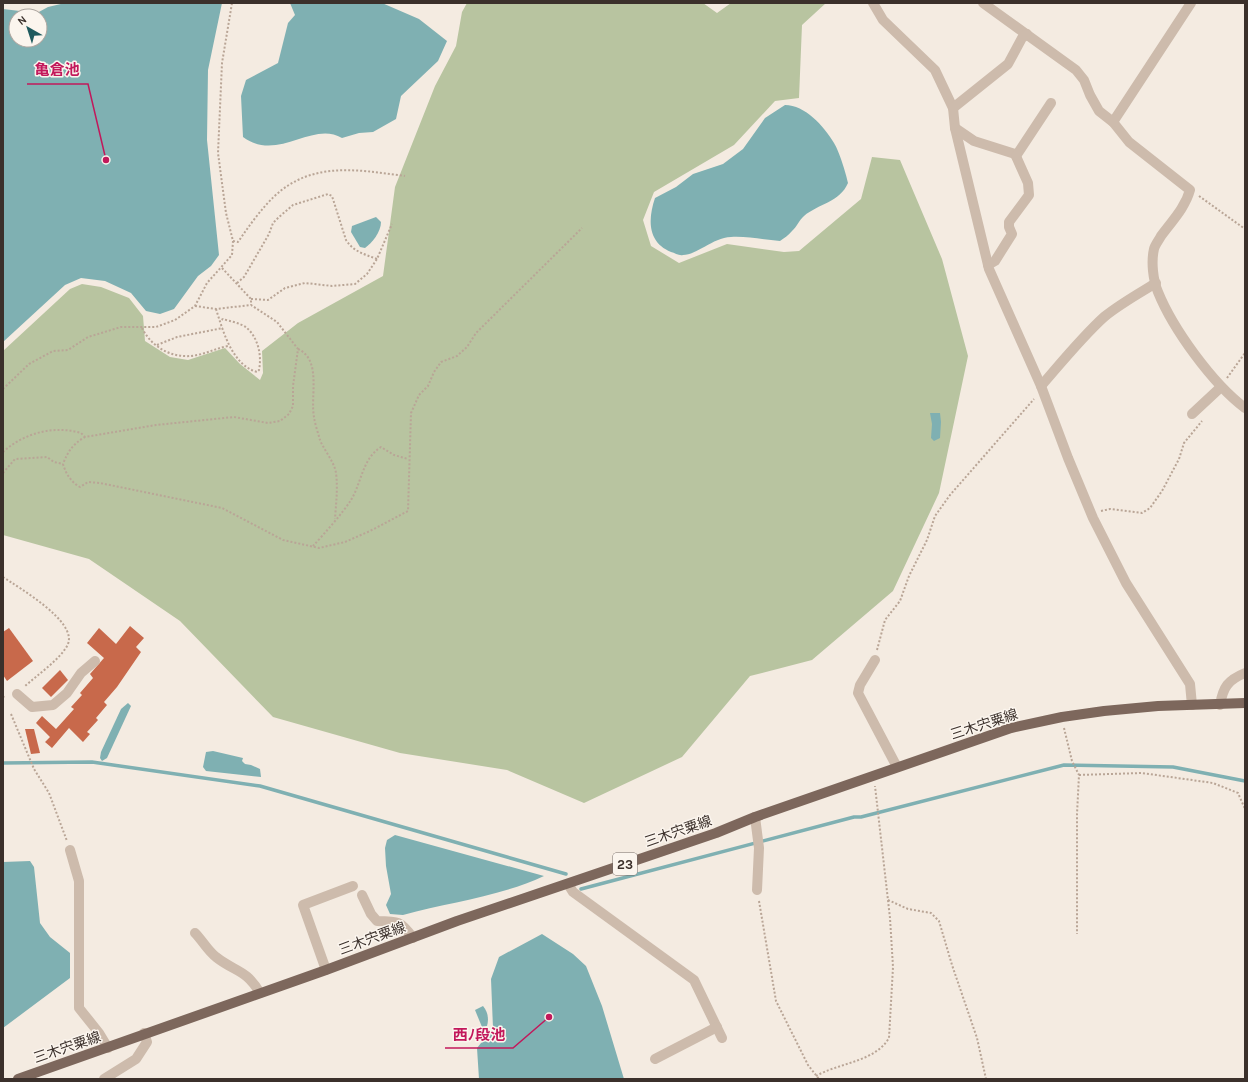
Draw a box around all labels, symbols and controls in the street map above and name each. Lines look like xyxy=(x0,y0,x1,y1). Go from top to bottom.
north arrow xyxy=(8,8,48,48)
text: N xyxy=(15,13,29,28)
callout: 亀倉池 xyxy=(27,57,88,84)
text: 亀倉池 xyxy=(34,61,80,79)
street label: 三木宍粟線 xyxy=(948,706,1020,743)
street label: 三木宍粟線 xyxy=(642,812,714,851)
road number: 23 xyxy=(613,853,637,875)
street label: 三木宍粟線 xyxy=(336,919,408,958)
callout: 西ﾉ段池 xyxy=(445,1021,513,1048)
text: 西ﾉ段池 xyxy=(453,1026,505,1044)
street label: 三木宍粟線 xyxy=(31,1028,103,1067)

